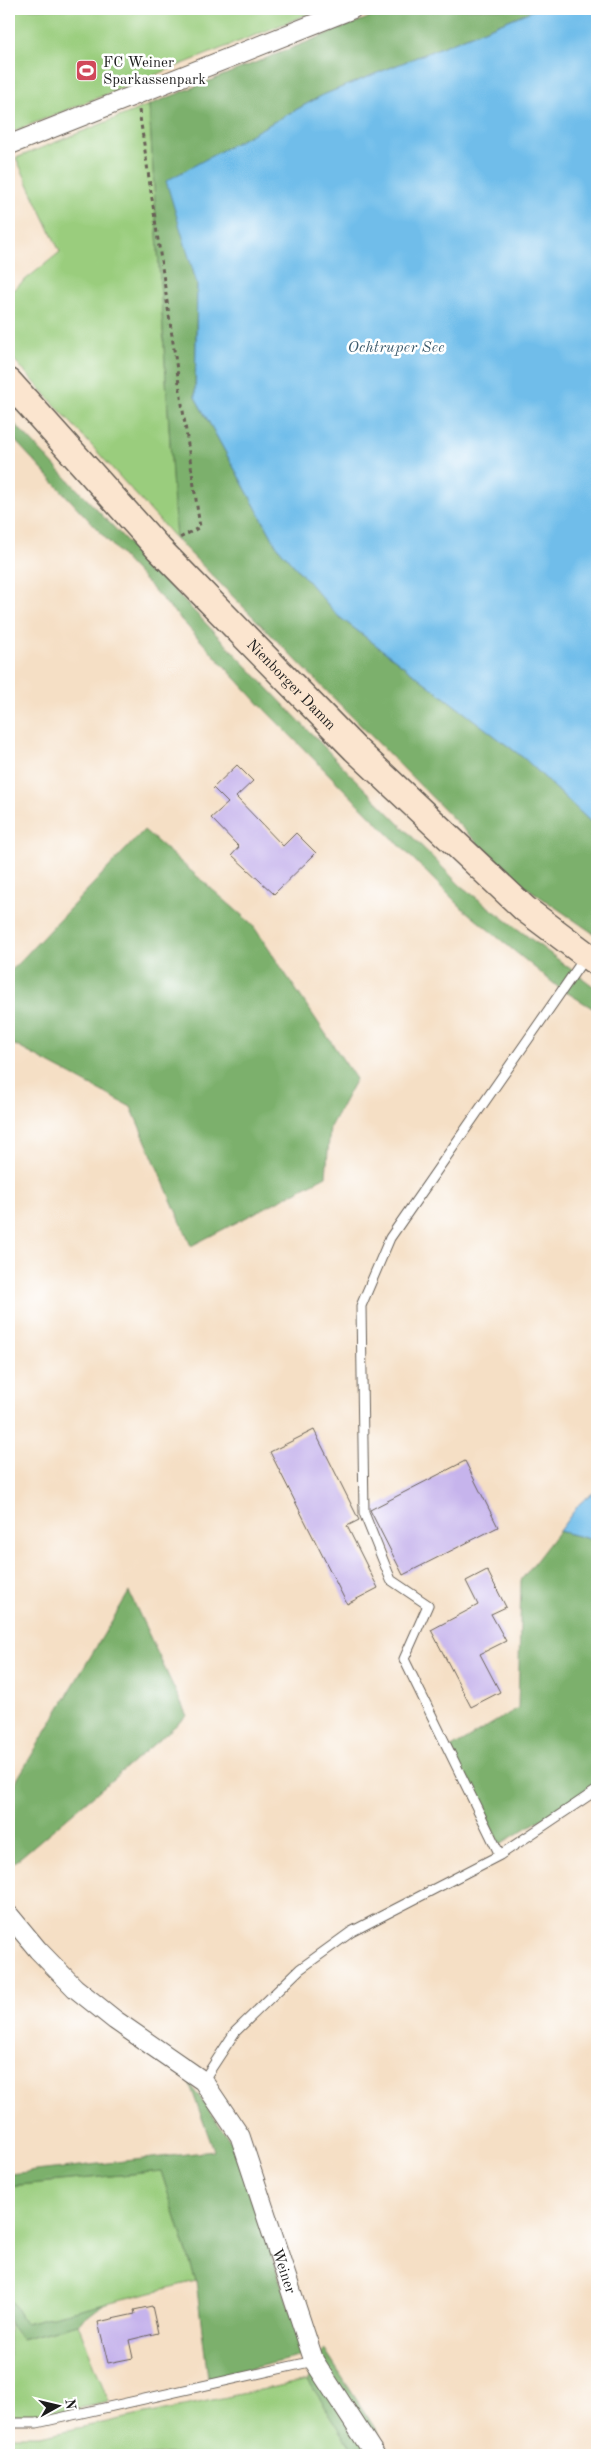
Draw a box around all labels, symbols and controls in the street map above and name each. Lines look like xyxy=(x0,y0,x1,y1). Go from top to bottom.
place label: FC Weiner Sparkassenpark xyxy=(103,56,206,88)
sports icon: FC Weiner Sparkassenpark xyxy=(75,59,99,83)
water label: Ochtruper See xyxy=(347,340,445,356)
street label: Nienborger Damm xyxy=(243,637,338,734)
street label: Weiner xyxy=(268,2247,297,2296)
north arrow xyxy=(32,2382,82,2432)
text: N xyxy=(62,2398,78,2411)

